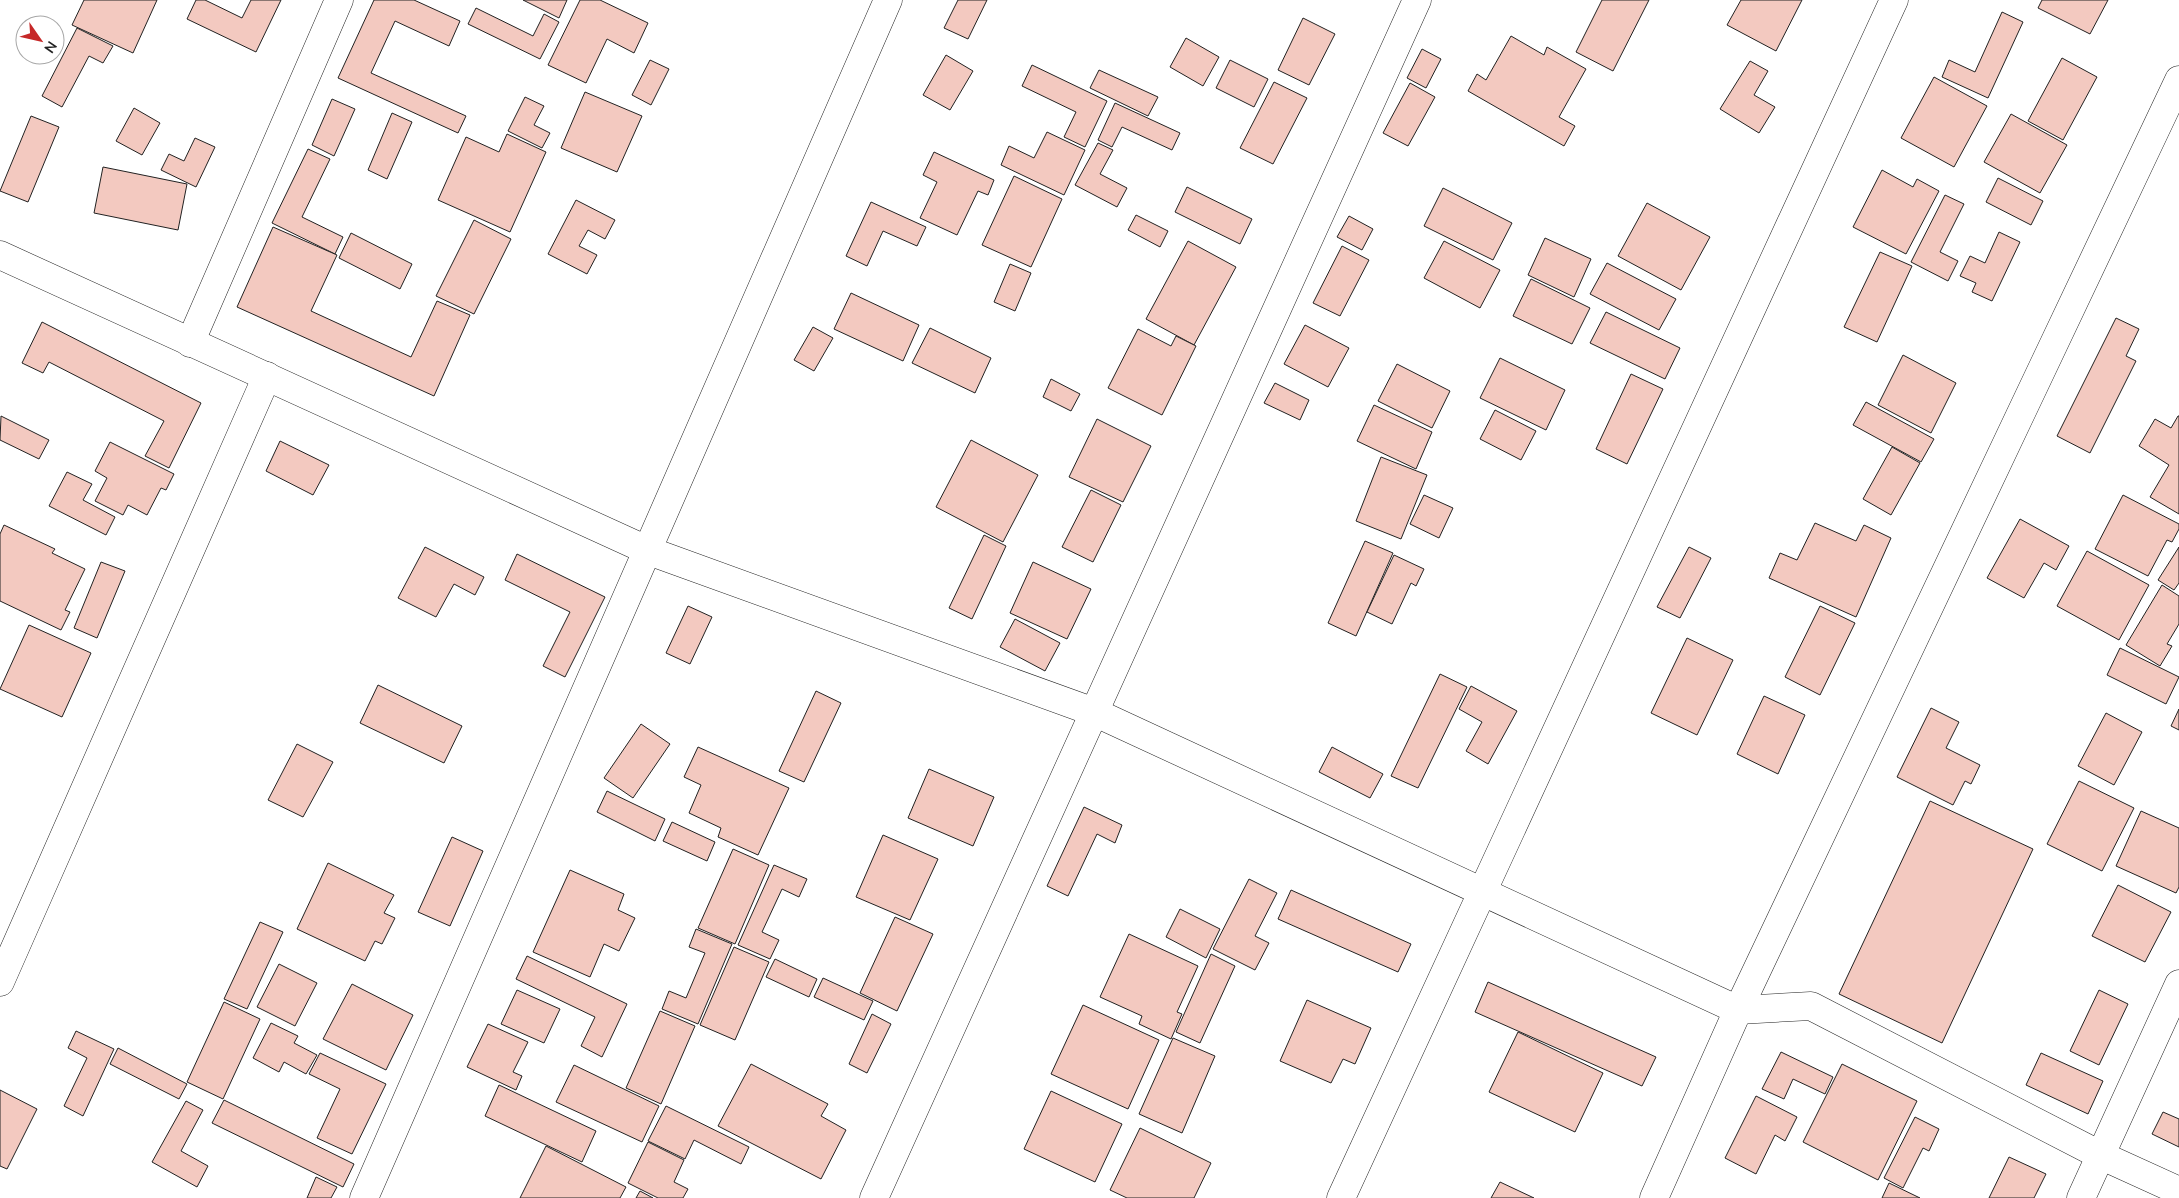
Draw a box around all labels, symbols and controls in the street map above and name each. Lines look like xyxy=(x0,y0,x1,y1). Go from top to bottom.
north arrow xyxy=(15,15,65,65)
text: N xyxy=(40,38,61,57)

